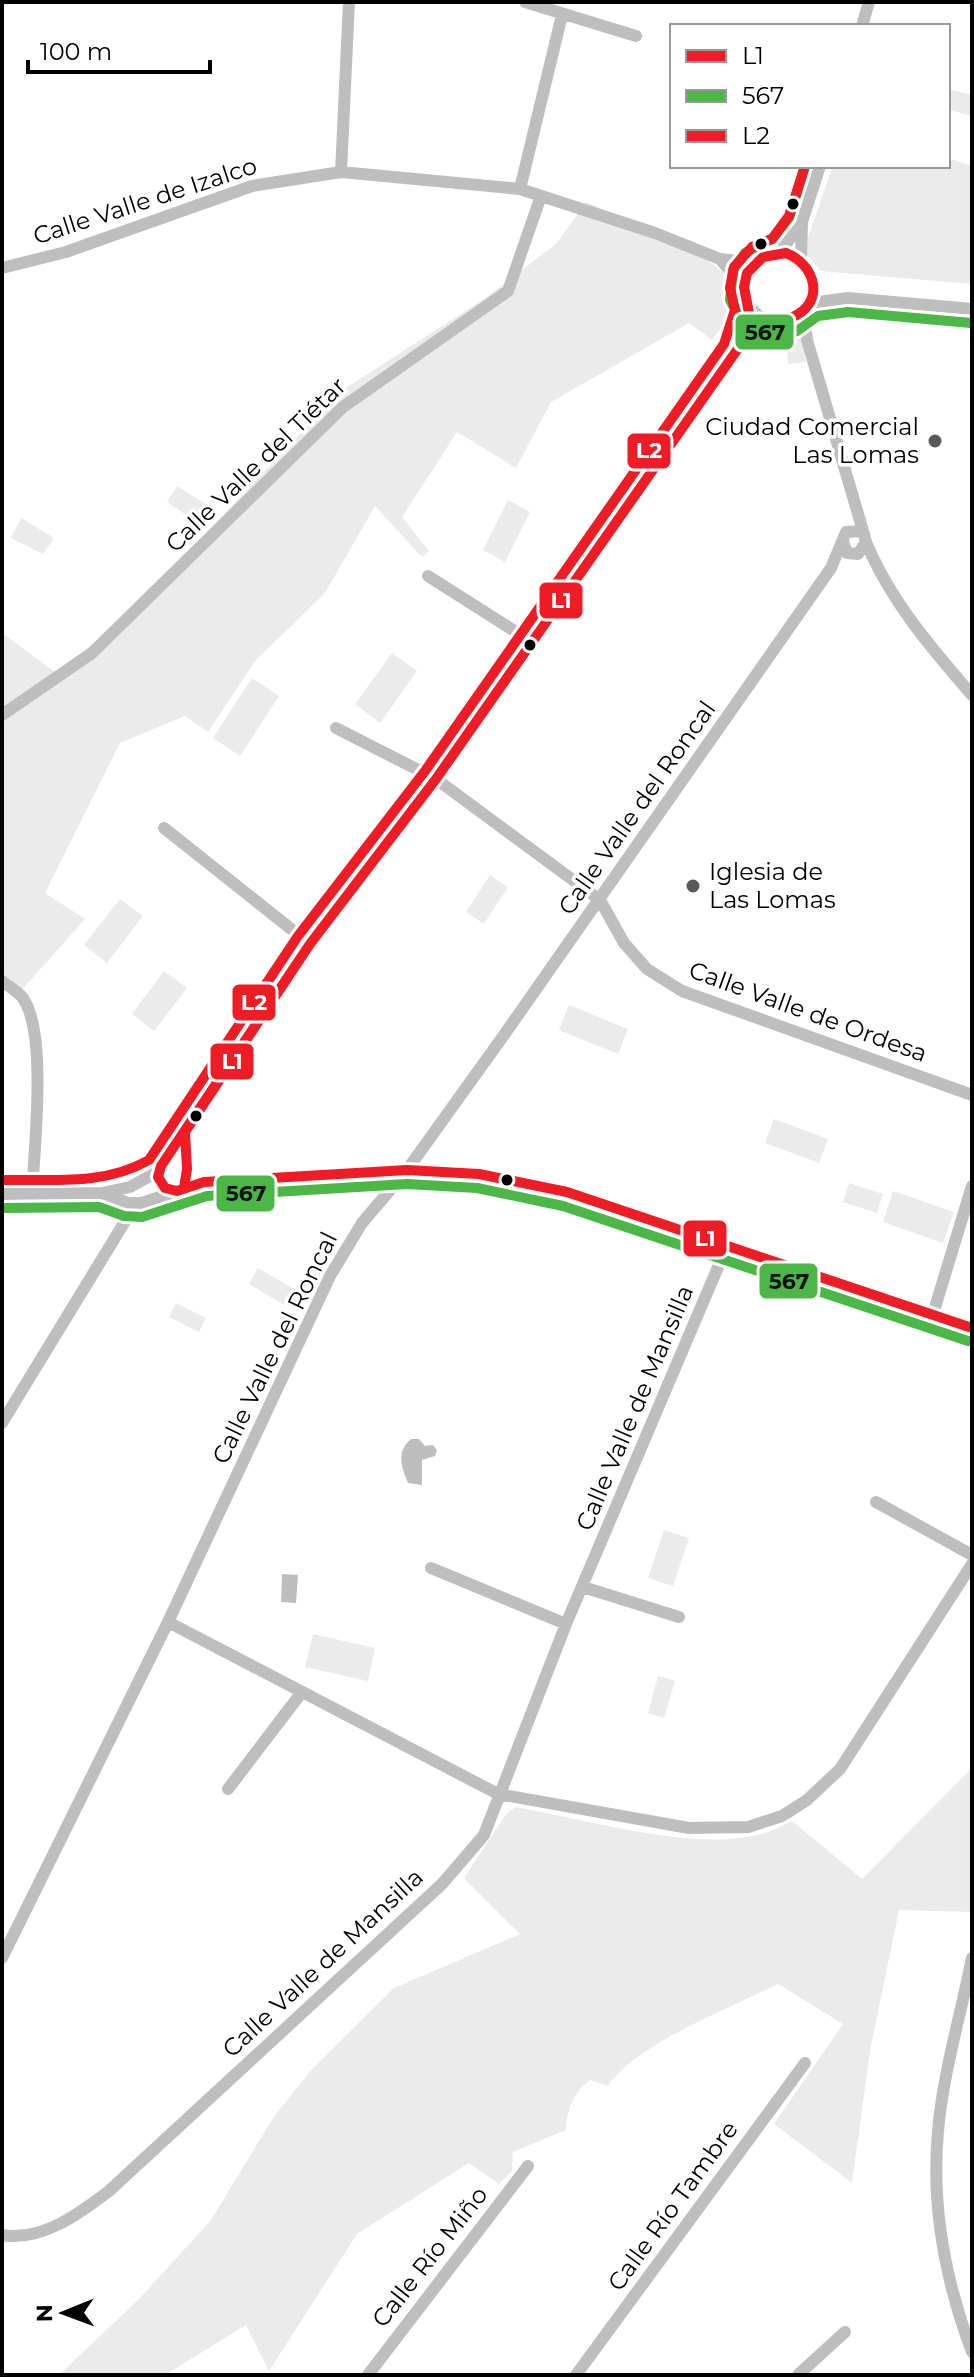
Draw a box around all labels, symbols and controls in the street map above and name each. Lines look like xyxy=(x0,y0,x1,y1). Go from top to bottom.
scale bar xyxy=(28,24,210,74)
legend xyxy=(670,24,950,168)
text: 100 m xyxy=(40,37,112,66)
text: L1 xyxy=(742,41,764,70)
text: 567 xyxy=(742,81,784,110)
text: L2 xyxy=(742,121,770,150)
street label: Calle Valle de Izalco xyxy=(29,151,260,250)
unlabelled marker xyxy=(785,196,801,212)
unlabelled marker xyxy=(753,236,769,252)
line badge: 567 xyxy=(734,313,795,351)
text: 567 xyxy=(745,319,785,346)
street label: Calle Valle del Tiétar xyxy=(160,371,352,558)
place label: Ciudad Comercial Las Lomas xyxy=(705,412,919,469)
line badge: L2 xyxy=(626,432,672,470)
marker: Ciudad Comercial Las Lomas xyxy=(926,432,944,450)
text: L2 xyxy=(636,437,662,464)
line badge: L1 xyxy=(538,581,584,620)
text: L1 xyxy=(550,587,572,614)
unlabelled marker xyxy=(522,637,538,653)
street label: Calle Valle del Roncal xyxy=(552,695,721,920)
place label: Iglesia de Las Lomas xyxy=(709,857,836,914)
marker: Iglesia de Las Lomas xyxy=(684,877,702,895)
street label: Calle Valle de Ordesa xyxy=(685,955,931,1068)
line badge: L2 xyxy=(231,983,277,1022)
text: L2 xyxy=(241,989,267,1016)
line badge: L1 xyxy=(209,1042,255,1081)
text: L1 xyxy=(221,1048,243,1075)
unlabelled marker xyxy=(188,1108,204,1124)
unlabelled marker xyxy=(499,1172,515,1188)
line badge: 567 xyxy=(215,1174,276,1213)
text: 567 xyxy=(226,1180,266,1207)
line badge: L1 xyxy=(682,1219,728,1258)
text: L1 xyxy=(694,1225,716,1252)
street label: Calle Valle del Roncal xyxy=(206,1227,343,1468)
line badge: 567 xyxy=(758,1262,819,1300)
text: 567 xyxy=(769,1268,809,1295)
street label: Calle Valle de Mansilla xyxy=(570,1281,699,1535)
street label: Calle Valle de Mansilla xyxy=(216,1862,429,2063)
street label: Calle Río Tambre xyxy=(601,2115,744,2296)
street label: Calle Río Miño xyxy=(366,2181,494,2333)
north arrow xyxy=(24,2273,104,2353)
text: N xyxy=(31,2304,58,2322)

